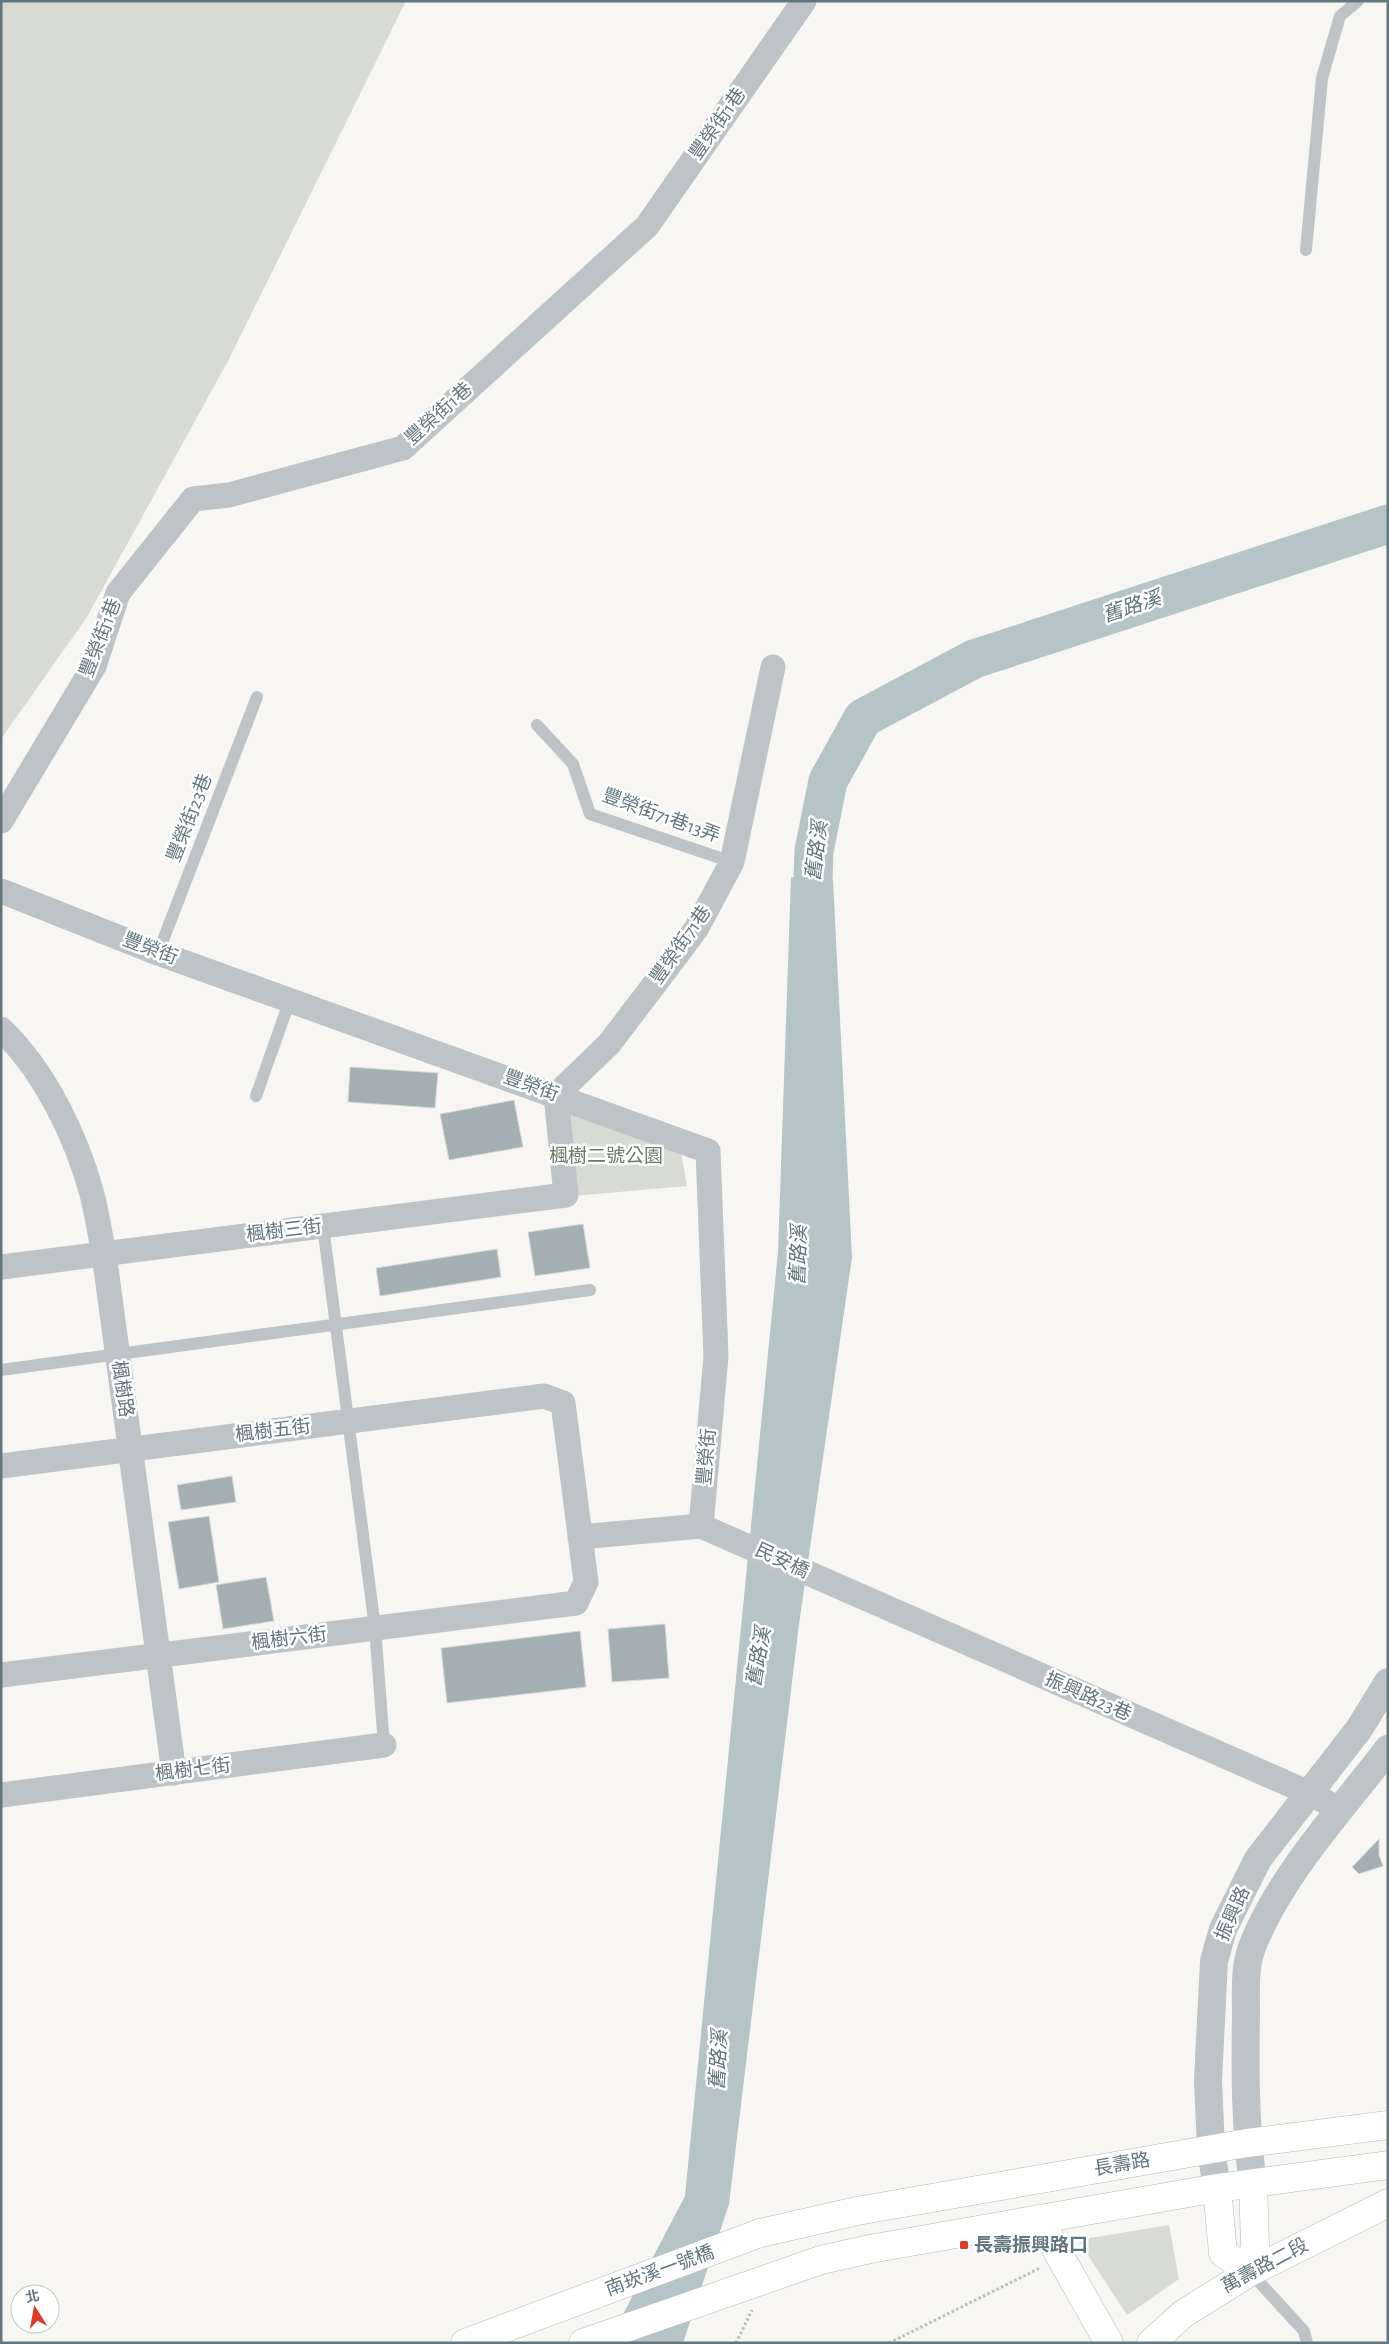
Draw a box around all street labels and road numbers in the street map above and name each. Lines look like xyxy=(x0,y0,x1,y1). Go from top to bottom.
street label: 豐榮街1巷 xyxy=(685,84,749,163)
street label: 豐榮街1巷 xyxy=(401,378,476,449)
street label: 豐榮街1巷 xyxy=(75,595,125,680)
street label: 豐榮街23巷 xyxy=(163,771,215,865)
street label: 豐榮街71巷13弄 xyxy=(600,784,723,846)
street label: 豐榮街71巷 xyxy=(646,901,715,988)
street label: 豐榮街 xyxy=(120,929,180,968)
street label: 豐榮街 xyxy=(501,1066,561,1105)
street label: 楓樹三街 xyxy=(245,1216,323,1245)
street label: 楓樹路 xyxy=(109,1359,136,1419)
street label: 楓樹五街 xyxy=(234,1416,312,1445)
street label: 豐榮街 xyxy=(694,1428,719,1486)
street label: 民安橋 xyxy=(752,1539,813,1582)
street label: 楓樹六街 xyxy=(250,1624,328,1653)
street label: 振興路23巷 xyxy=(1042,1668,1135,1724)
street label: 楓樹七街 xyxy=(154,1755,232,1784)
street label: 振興路 xyxy=(1212,1884,1253,1944)
street label: 長壽路 xyxy=(1092,2149,1152,2179)
street label: 萬壽路二段 xyxy=(1218,2234,1311,2297)
street label: 南崁溪一號橋 xyxy=(602,2241,717,2299)

